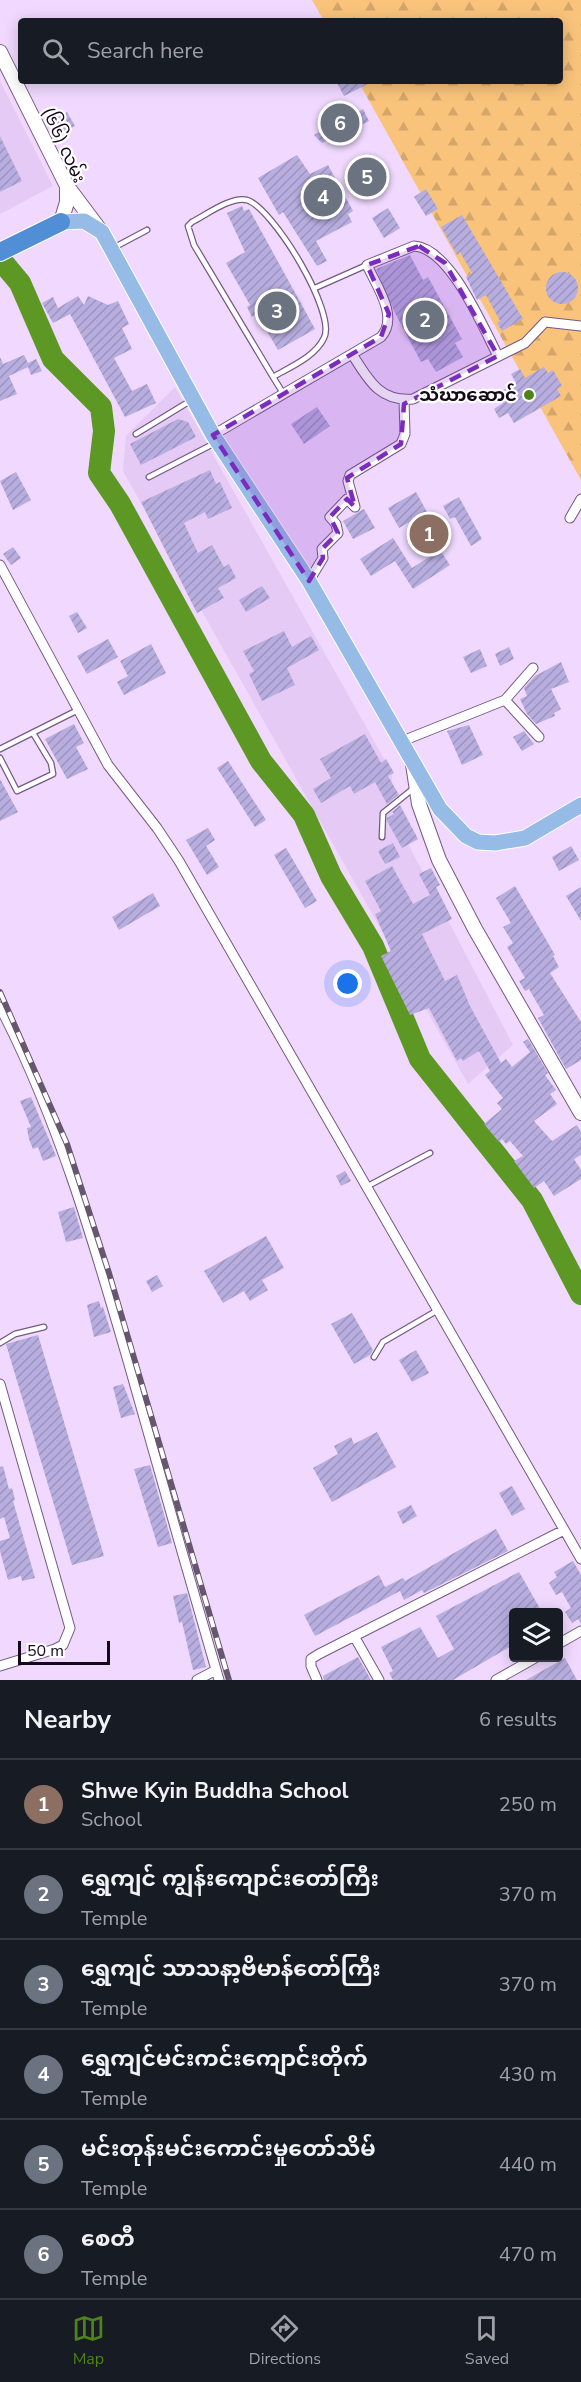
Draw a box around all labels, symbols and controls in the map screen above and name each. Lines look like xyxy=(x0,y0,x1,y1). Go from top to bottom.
search box xyxy=(18,18,563,84)
icon: search xyxy=(39,35,72,68)
text: Search here xyxy=(87,36,204,66)
pin: 6 xyxy=(320,100,360,146)
street label: (၆၆) လမ်း xyxy=(37,103,92,187)
pin: 5 xyxy=(348,154,386,200)
pin: 4 xyxy=(304,174,342,220)
pin: 3 xyxy=(258,288,296,334)
pin: 2 xyxy=(406,298,444,342)
place label: သံဃာဆောင် xyxy=(419,383,517,407)
marker: သံဃာဆောင် xyxy=(522,388,536,402)
pin: 1 xyxy=(410,512,448,556)
your location xyxy=(333,969,362,998)
map controls xyxy=(509,1608,563,1662)
button: layers xyxy=(509,1608,563,1662)
scale bar xyxy=(18,1638,110,1666)
text: 50 m xyxy=(27,1640,64,1662)
text: Nearby xyxy=(24,1702,111,1737)
text: 6 results xyxy=(479,1706,557,1733)
text: Shwe Kyin Buddha School xyxy=(81,1776,349,1806)
text: 1 xyxy=(38,1791,50,1818)
text: 250 m xyxy=(499,1791,557,1818)
text: School xyxy=(81,1806,142,1833)
text: ရွှေကျင် ကျွန်းကျောင်းတော်ကြီး xyxy=(81,1864,379,1894)
text: 2 xyxy=(38,1881,50,1908)
text: 370 m xyxy=(499,1881,557,1908)
text: Temple xyxy=(81,1905,147,1932)
text: ရွှေကျင် သာသနာ့ဗိမာန်တော်ကြီး xyxy=(81,1954,381,1984)
text: 3 xyxy=(38,1971,50,1998)
text: 370 m xyxy=(499,1971,557,1998)
text: Temple xyxy=(81,1995,147,2022)
text: ရွှေကျင်မင်းကင်းကျောင်းတိုက် xyxy=(81,2044,368,2074)
text: 4 xyxy=(38,2061,50,2088)
text: 430 m xyxy=(499,2061,557,2088)
text: Temple xyxy=(81,2085,147,2112)
text: မင်းတုန်းမင်းကောင်းမှုတော်သိမ် xyxy=(81,2134,376,2164)
text: 5 xyxy=(38,2151,50,2178)
text: 440 m xyxy=(499,2151,557,2178)
text: Temple xyxy=(81,2175,147,2202)
text: စေတီ xyxy=(81,2224,135,2254)
text: 6 xyxy=(38,2241,50,2268)
text: 470 m xyxy=(499,2241,557,2268)
text: Temple xyxy=(81,2265,147,2292)
tab: Map xyxy=(72,2312,105,2370)
tab: Directions xyxy=(249,2312,321,2370)
tab: Saved xyxy=(465,2312,509,2370)

